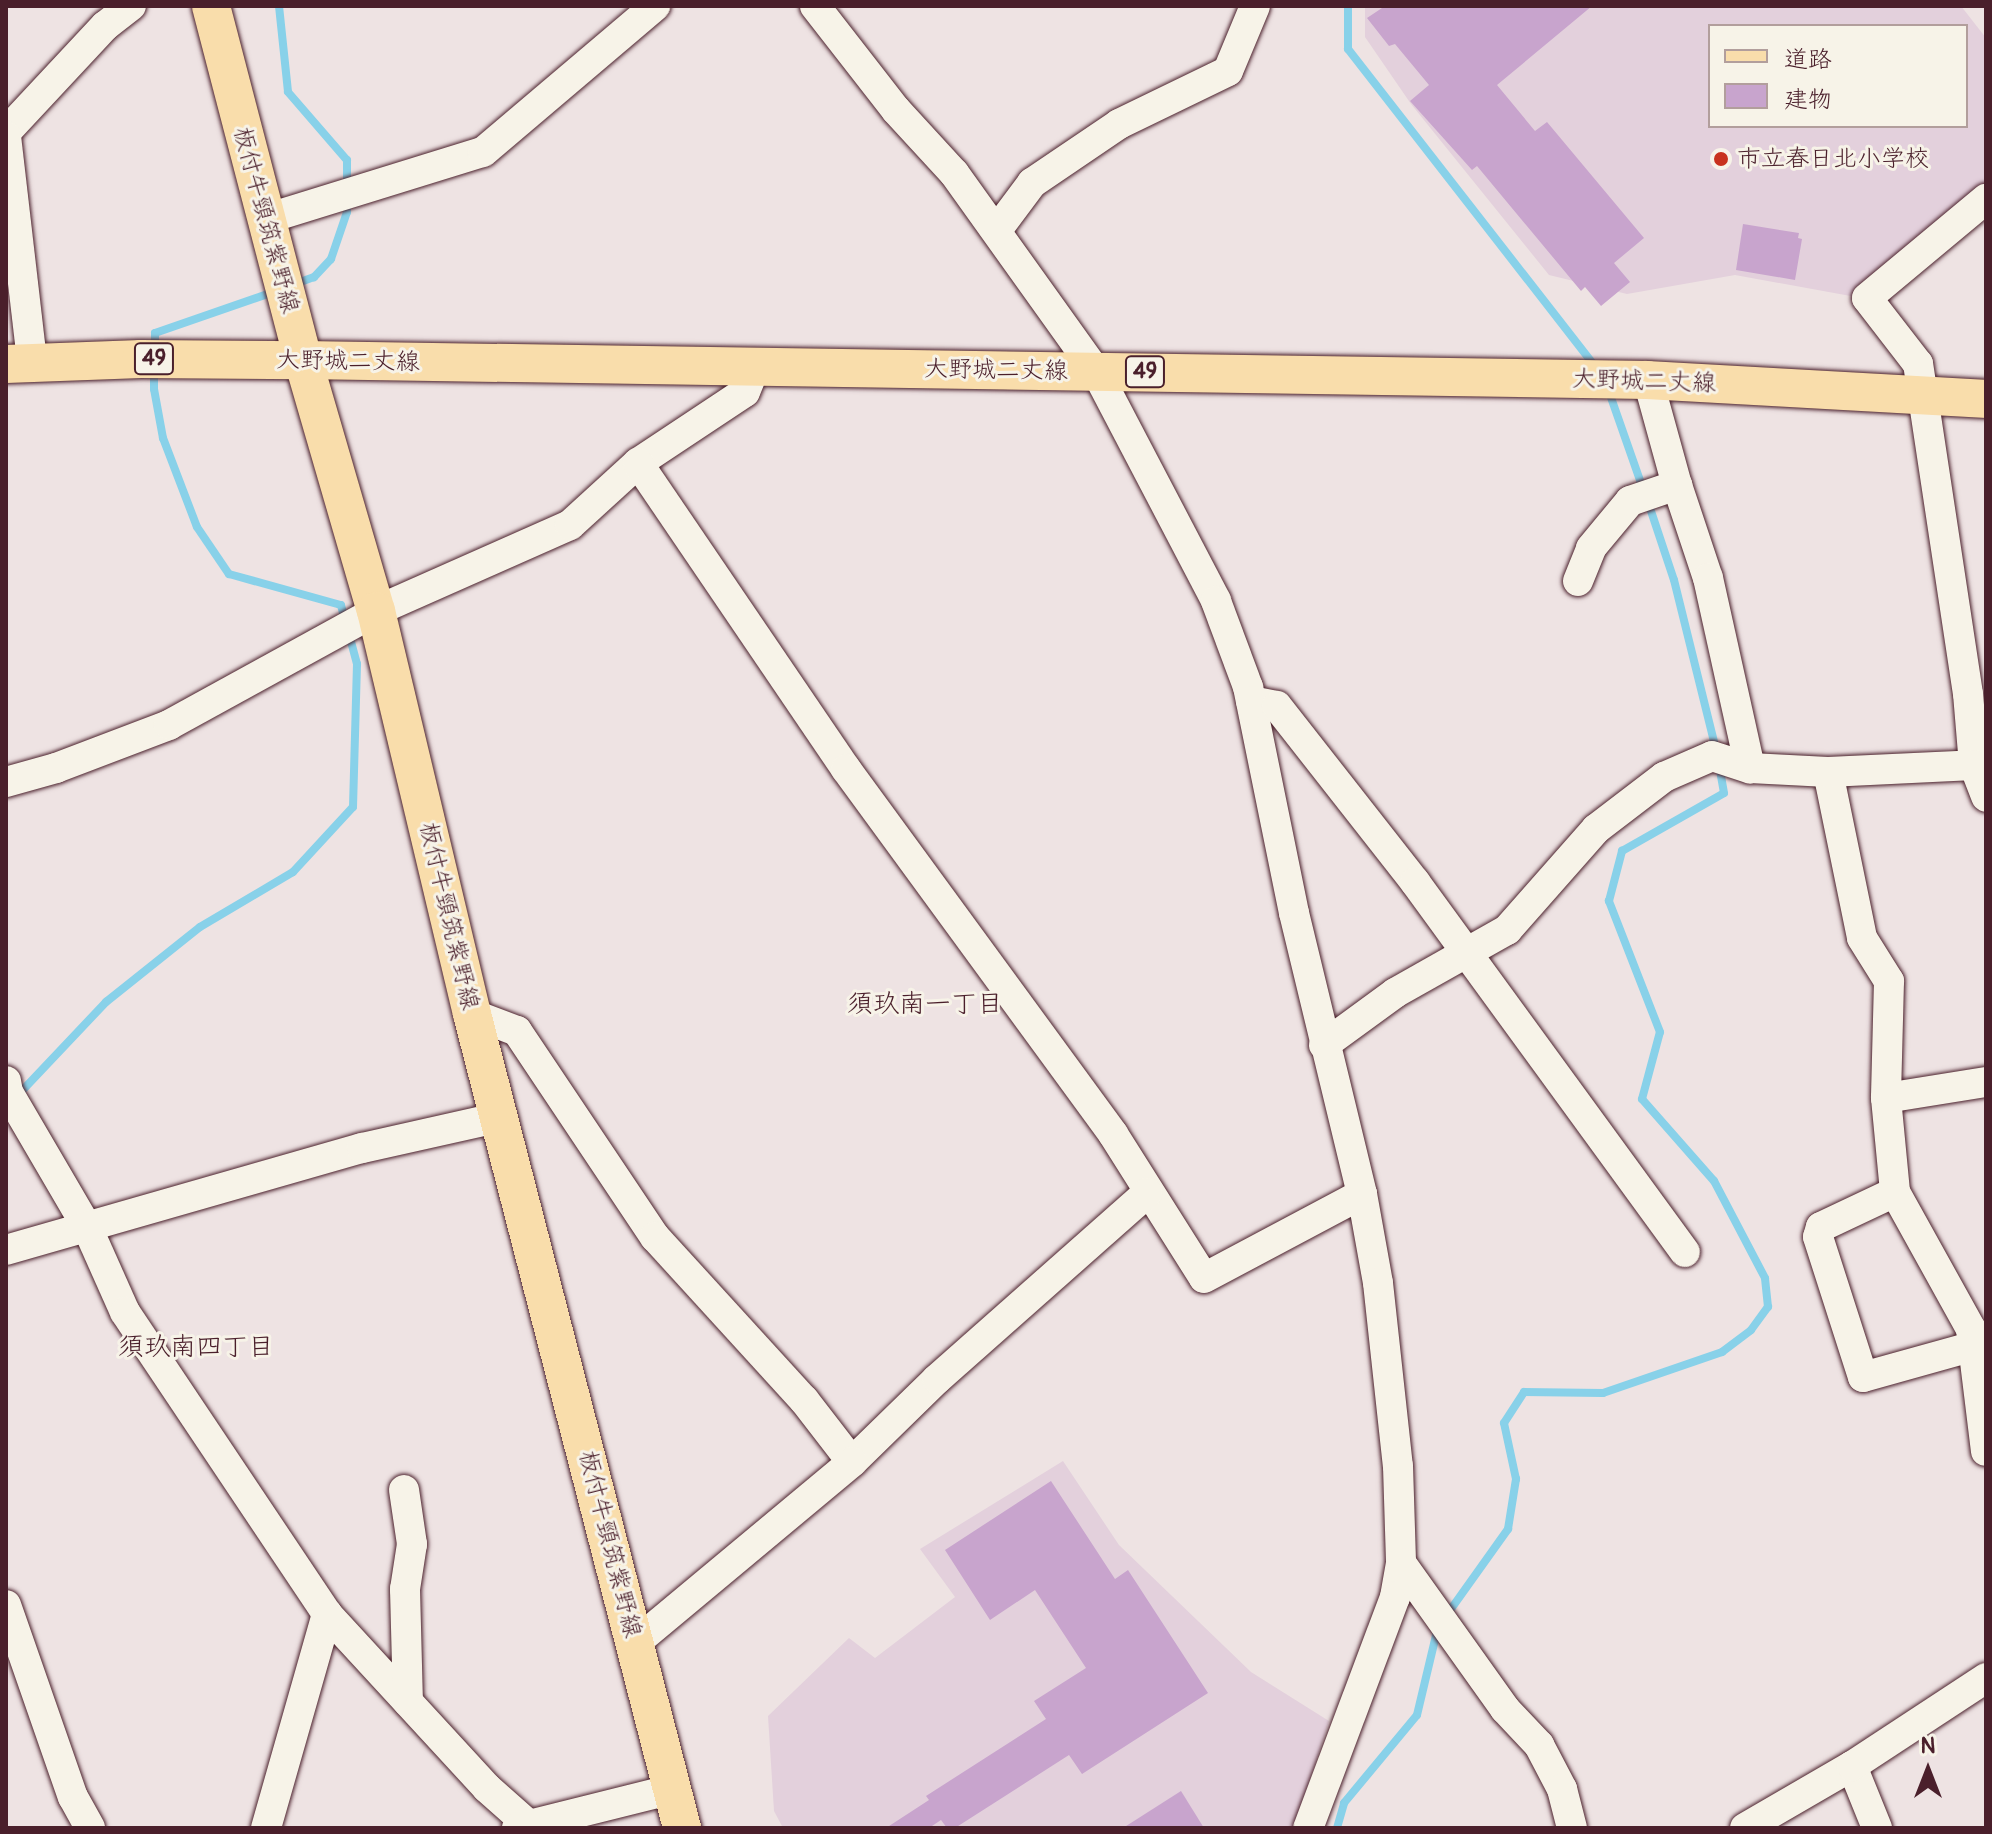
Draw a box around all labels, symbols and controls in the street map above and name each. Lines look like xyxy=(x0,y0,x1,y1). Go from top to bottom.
legend xyxy=(1708,24,1968,128)
text: 道路 xyxy=(1784,45,1832,74)
text: 建物 xyxy=(1784,85,1832,114)
street label: 板付牛頸筑紫野線 xyxy=(227,124,305,316)
place label: 市立春日北小学校 xyxy=(1737,145,1929,173)
marker: 市立春日北小学校 xyxy=(1712,150,1730,168)
road number: 49 xyxy=(132,341,176,377)
street label: 大野城二丈線 xyxy=(276,345,420,377)
street label: 大野城二丈線 xyxy=(924,354,1068,386)
road number: 49 xyxy=(1123,354,1167,390)
street label: 大野城二丈線 xyxy=(1572,364,1716,398)
street label: 板付牛頸筑紫野線 xyxy=(413,819,485,1013)
district label: 須玖南一丁目 xyxy=(847,989,1003,1021)
district label: 須玖南四丁目 xyxy=(118,1332,274,1364)
street label: 板付牛頸筑紫野線 xyxy=(573,1447,647,1641)
north arrow xyxy=(1888,1730,1968,1810)
text: N xyxy=(1921,1732,1935,1760)

